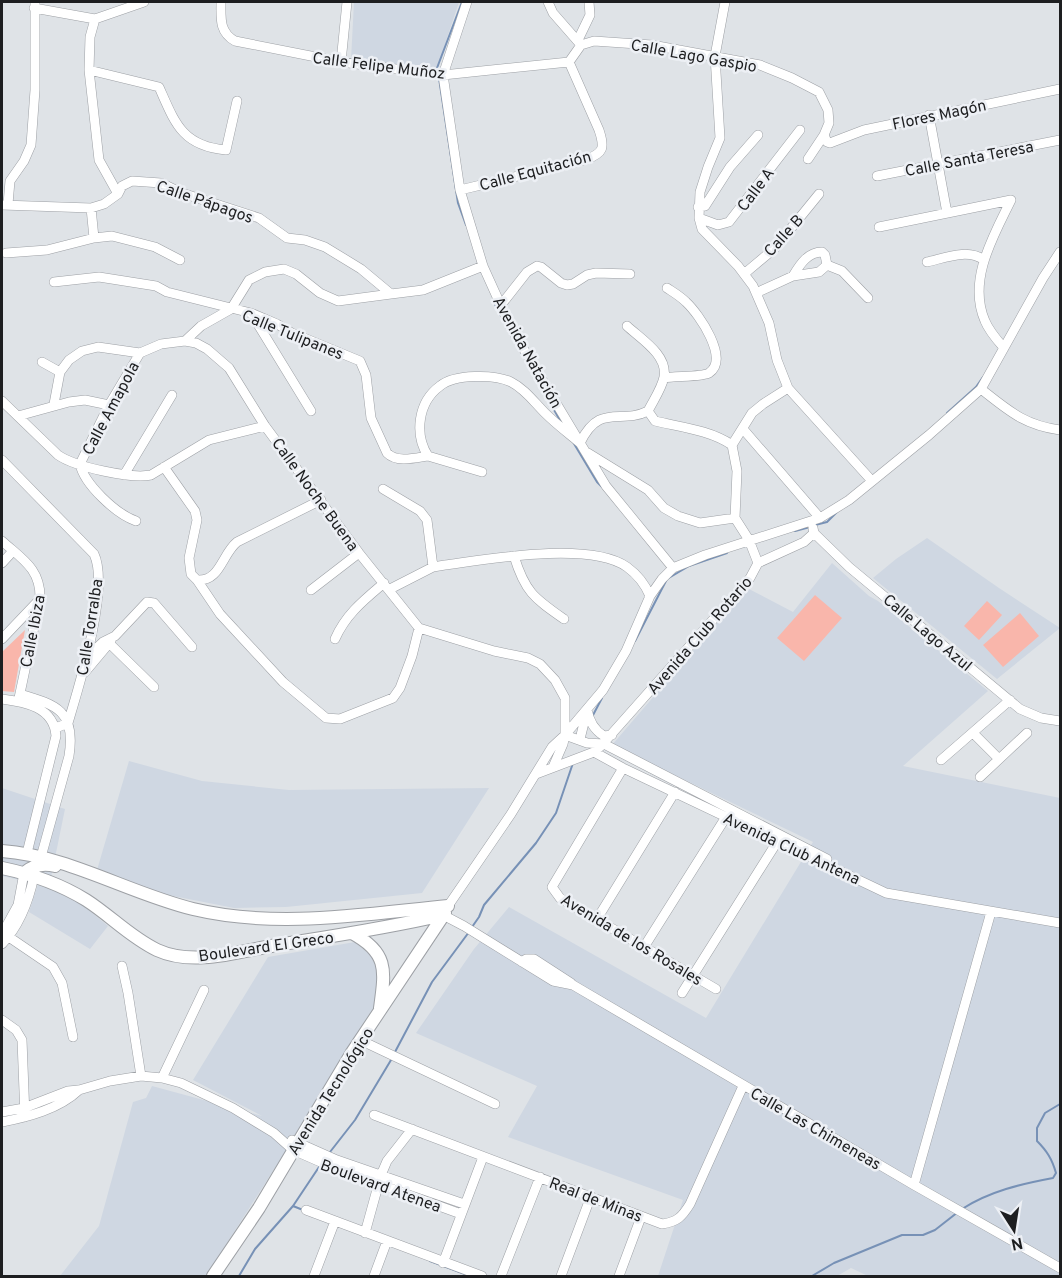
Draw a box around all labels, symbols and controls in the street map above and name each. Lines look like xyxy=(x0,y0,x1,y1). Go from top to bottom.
street label: Calle Lago Gaspio xyxy=(629,36,758,78)
street label: Calle Felipe Muñoz xyxy=(311,49,446,85)
street label: Flores Magón xyxy=(891,96,988,136)
street label: Calle Santa Teresa xyxy=(903,138,1035,182)
street label: Calle Equitación xyxy=(477,147,594,196)
street label: Calle A xyxy=(734,164,780,216)
street label: Calle Pápagos xyxy=(153,177,255,229)
street label: Calle B xyxy=(760,211,809,262)
street label: Avenida Natación xyxy=(487,294,565,412)
street label: Calle Tulipanes xyxy=(238,306,346,365)
street label: Calle Amapola xyxy=(79,359,145,459)
street label: Calle Noche Buena xyxy=(267,435,362,556)
street label: Avenida Club Rotario xyxy=(644,573,757,700)
street label: Calle Torralba xyxy=(73,577,109,677)
street label: Calle Lago Azul xyxy=(878,590,975,677)
street label: Calle Ibiza xyxy=(17,593,51,669)
street label: Avenida Club Antena xyxy=(720,809,863,890)
street label: Avenida de los Rosales xyxy=(557,891,705,991)
street label: Boulevard El Greco xyxy=(197,929,335,967)
street label: Avenida Tecnológico xyxy=(284,1024,379,1160)
street label: Calle Las Chimeneas xyxy=(746,1084,884,1175)
street label: Boulevard Atenea xyxy=(317,1156,443,1218)
street label: Real de Minas xyxy=(546,1174,645,1228)
north arrow xyxy=(984,1200,1044,1260)
text: N xyxy=(1009,1232,1024,1254)

